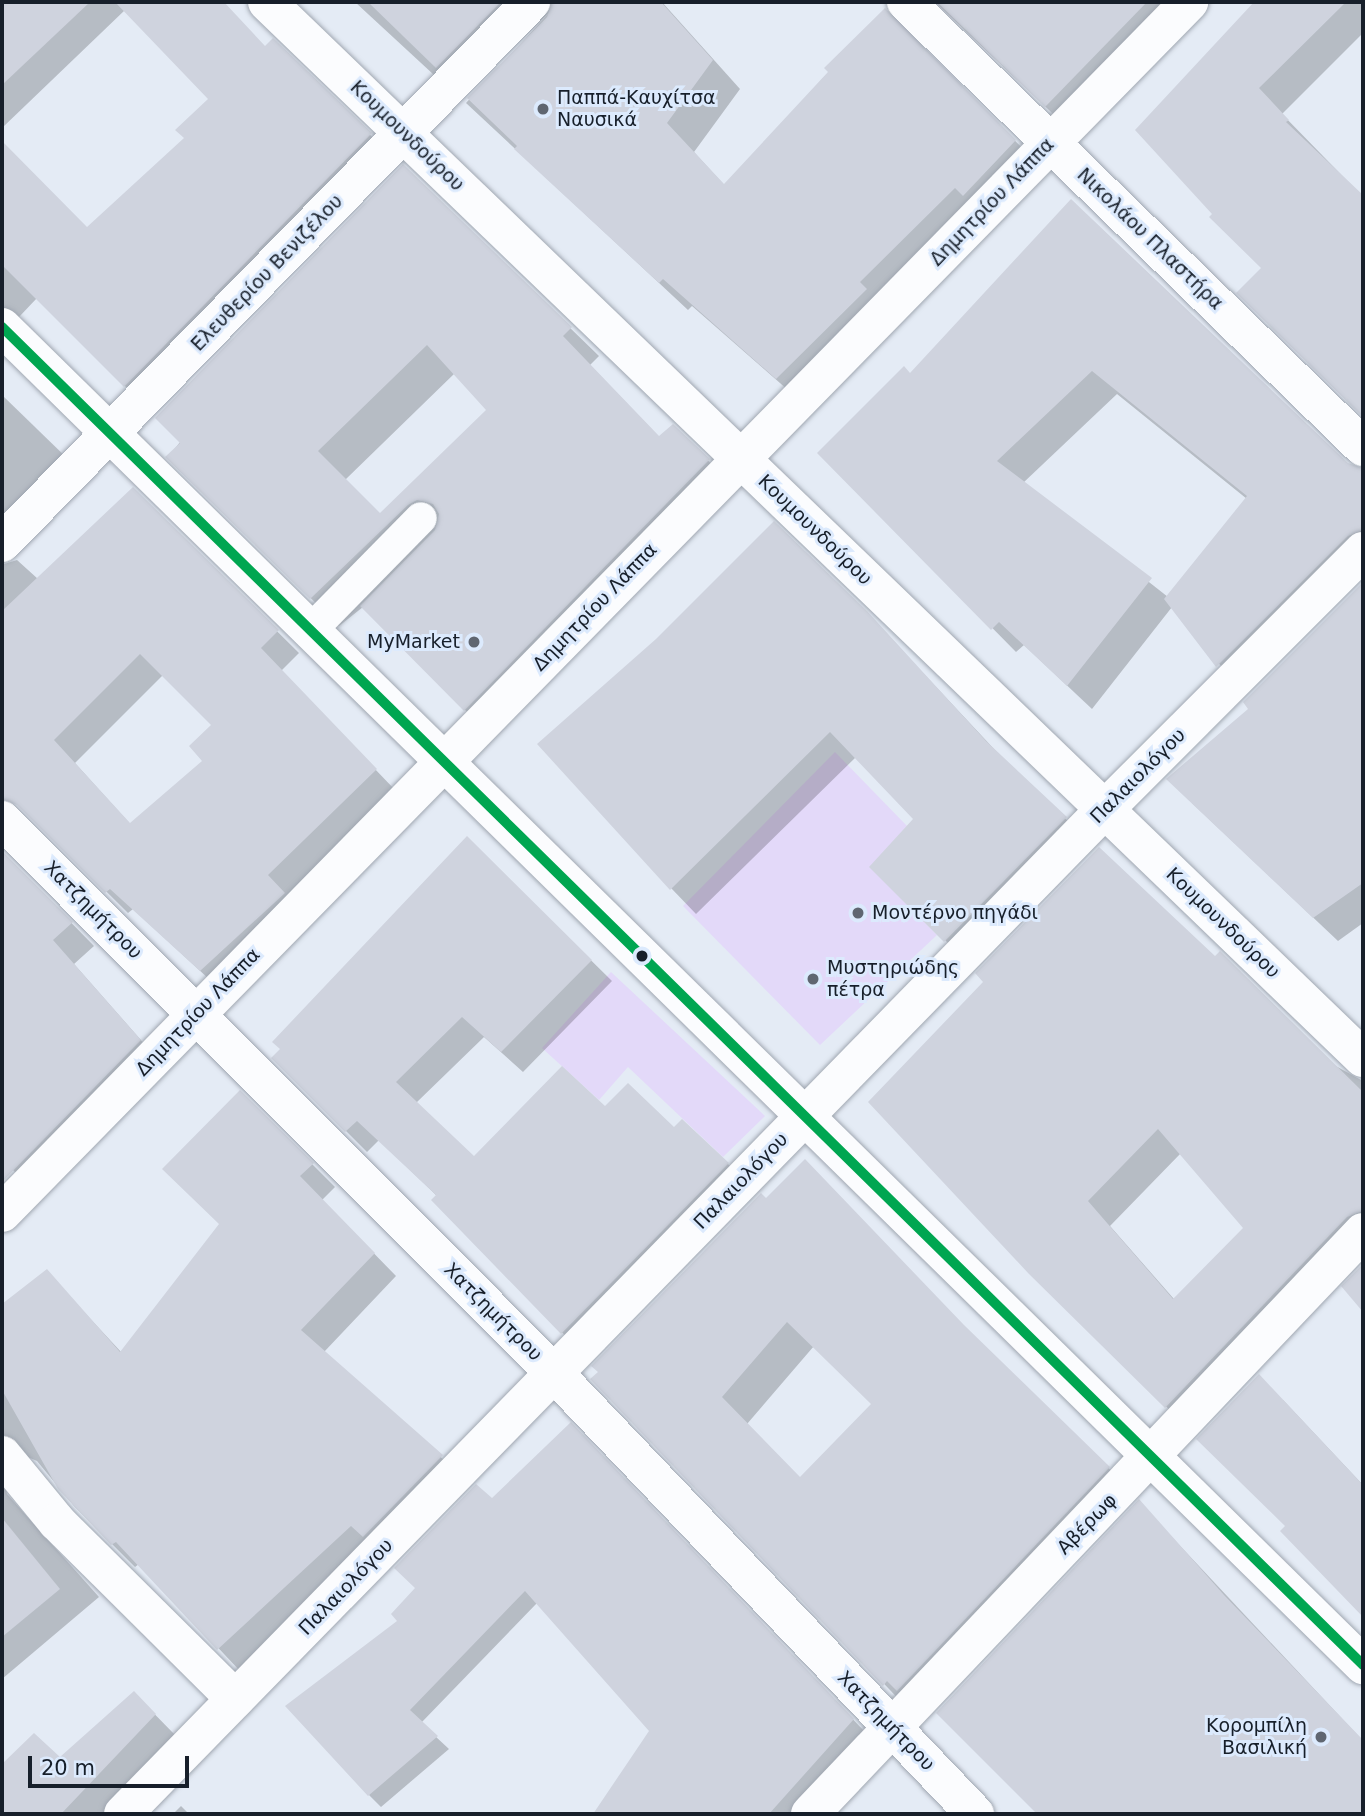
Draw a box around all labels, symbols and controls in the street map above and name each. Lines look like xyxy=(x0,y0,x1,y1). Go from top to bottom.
street label: Κουμουνδούρου xyxy=(345,76,469,196)
place label: Παππά-Καυχίτσα Ναυσικά xyxy=(557,87,715,131)
marker: Παππά-Καυχίτσα Ναυσικά xyxy=(535,101,551,117)
street label: Δημητρίου Λάππα xyxy=(925,133,1059,271)
street label: Νικολάου Πλαστήρα xyxy=(1072,163,1228,315)
street label: Ελευθερίου Βενιζέλου xyxy=(186,190,348,356)
street label: Κουμουνδούρου xyxy=(753,470,877,590)
street label: Δημητρίου Λάππα xyxy=(528,538,662,676)
place label: MyMarket xyxy=(367,631,460,653)
marker: MyMarket xyxy=(466,634,482,650)
street label: Παλαιολόγου xyxy=(1086,724,1190,828)
street label: Χατζημήτρου xyxy=(39,856,147,964)
street label: Κουμουνδούρου xyxy=(1161,863,1285,983)
place label: Μοντέρνο πηγάδι xyxy=(872,902,1038,924)
marker: Μοντέρνο πηγάδι xyxy=(850,905,866,921)
street label: Δημητρίου Λάππα xyxy=(131,943,265,1081)
unlabelled marker xyxy=(635,949,649,963)
place label: Μυστηριώδης πέτρα xyxy=(827,957,959,1001)
marker: Μυστηριώδης πέτρα xyxy=(805,971,821,987)
street label: Παλαιολόγου xyxy=(689,1128,793,1234)
street label: Χατζημήτρου xyxy=(439,1258,547,1366)
street label: Αβέρωφ xyxy=(1052,1489,1122,1559)
street label: Παλαιολόγου xyxy=(294,1534,398,1640)
street label: Χατζημήτρου xyxy=(833,1666,939,1776)
place label: Κορομπίλη Βασιλική xyxy=(1206,1715,1307,1759)
marker: Κορομπίλη Βασιλική xyxy=(1313,1729,1329,1745)
scale bar xyxy=(32,1742,192,1786)
text: 20 m xyxy=(41,1756,95,1780)

